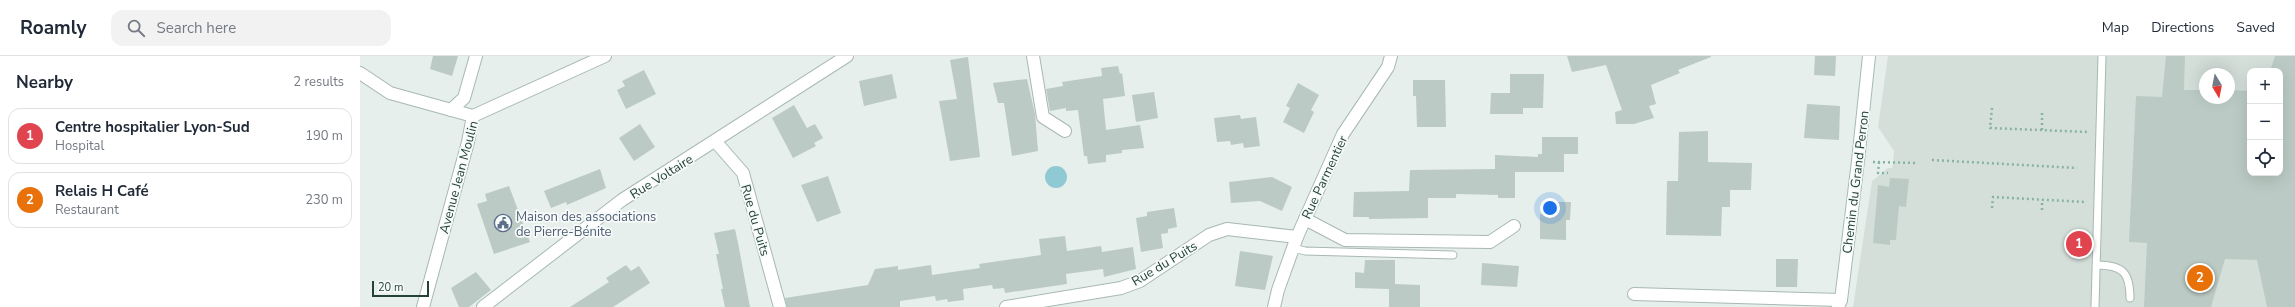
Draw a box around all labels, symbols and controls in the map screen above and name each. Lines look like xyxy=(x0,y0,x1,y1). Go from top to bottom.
search box xyxy=(111,10,391,46)
text: Roamly xyxy=(20,15,87,41)
icon: search xyxy=(125,17,147,39)
text: Search here xyxy=(157,18,236,38)
text: Map xyxy=(2102,18,2129,37)
text: Directions xyxy=(2151,18,2214,37)
text: Saved xyxy=(2236,18,2275,37)
north arrow xyxy=(2199,68,2235,104)
map controls xyxy=(2247,68,2283,176)
button: + xyxy=(2247,68,2283,104)
text: Nearby xyxy=(16,71,73,94)
text: 2 results xyxy=(293,73,344,91)
button: − xyxy=(2247,104,2283,140)
street label: Chemin du Grand Perron xyxy=(1838,110,1874,255)
text: Centre hospitalier Lyon-Sud xyxy=(55,117,250,137)
street label: Avenue Jean Moulin xyxy=(435,119,483,236)
text: 1 xyxy=(26,127,34,145)
text: 190 m xyxy=(305,127,343,145)
street label: Rue Parmentier xyxy=(1298,132,1352,222)
text: Hospital xyxy=(55,137,104,155)
button: locate xyxy=(2247,140,2283,176)
street label: Rue Voltaire xyxy=(627,150,697,203)
text: Relais H Café xyxy=(55,181,149,201)
street label: Rue du Puits xyxy=(736,182,774,258)
text: 2 xyxy=(26,191,34,209)
text: 230 m xyxy=(305,191,343,209)
your location xyxy=(1540,198,1560,218)
text: Restaurant xyxy=(55,201,119,219)
place label: Maison des associations de Pierre-Bénite xyxy=(516,208,656,241)
public building icon: Maison des associations de Pierre-Bénite xyxy=(493,213,513,233)
pin: 1 xyxy=(2066,229,2092,259)
street label: Rue du Puits xyxy=(1128,237,1201,291)
pin: 2 xyxy=(2187,263,2213,293)
scale bar xyxy=(372,279,429,298)
text: 20 m xyxy=(378,280,403,295)

